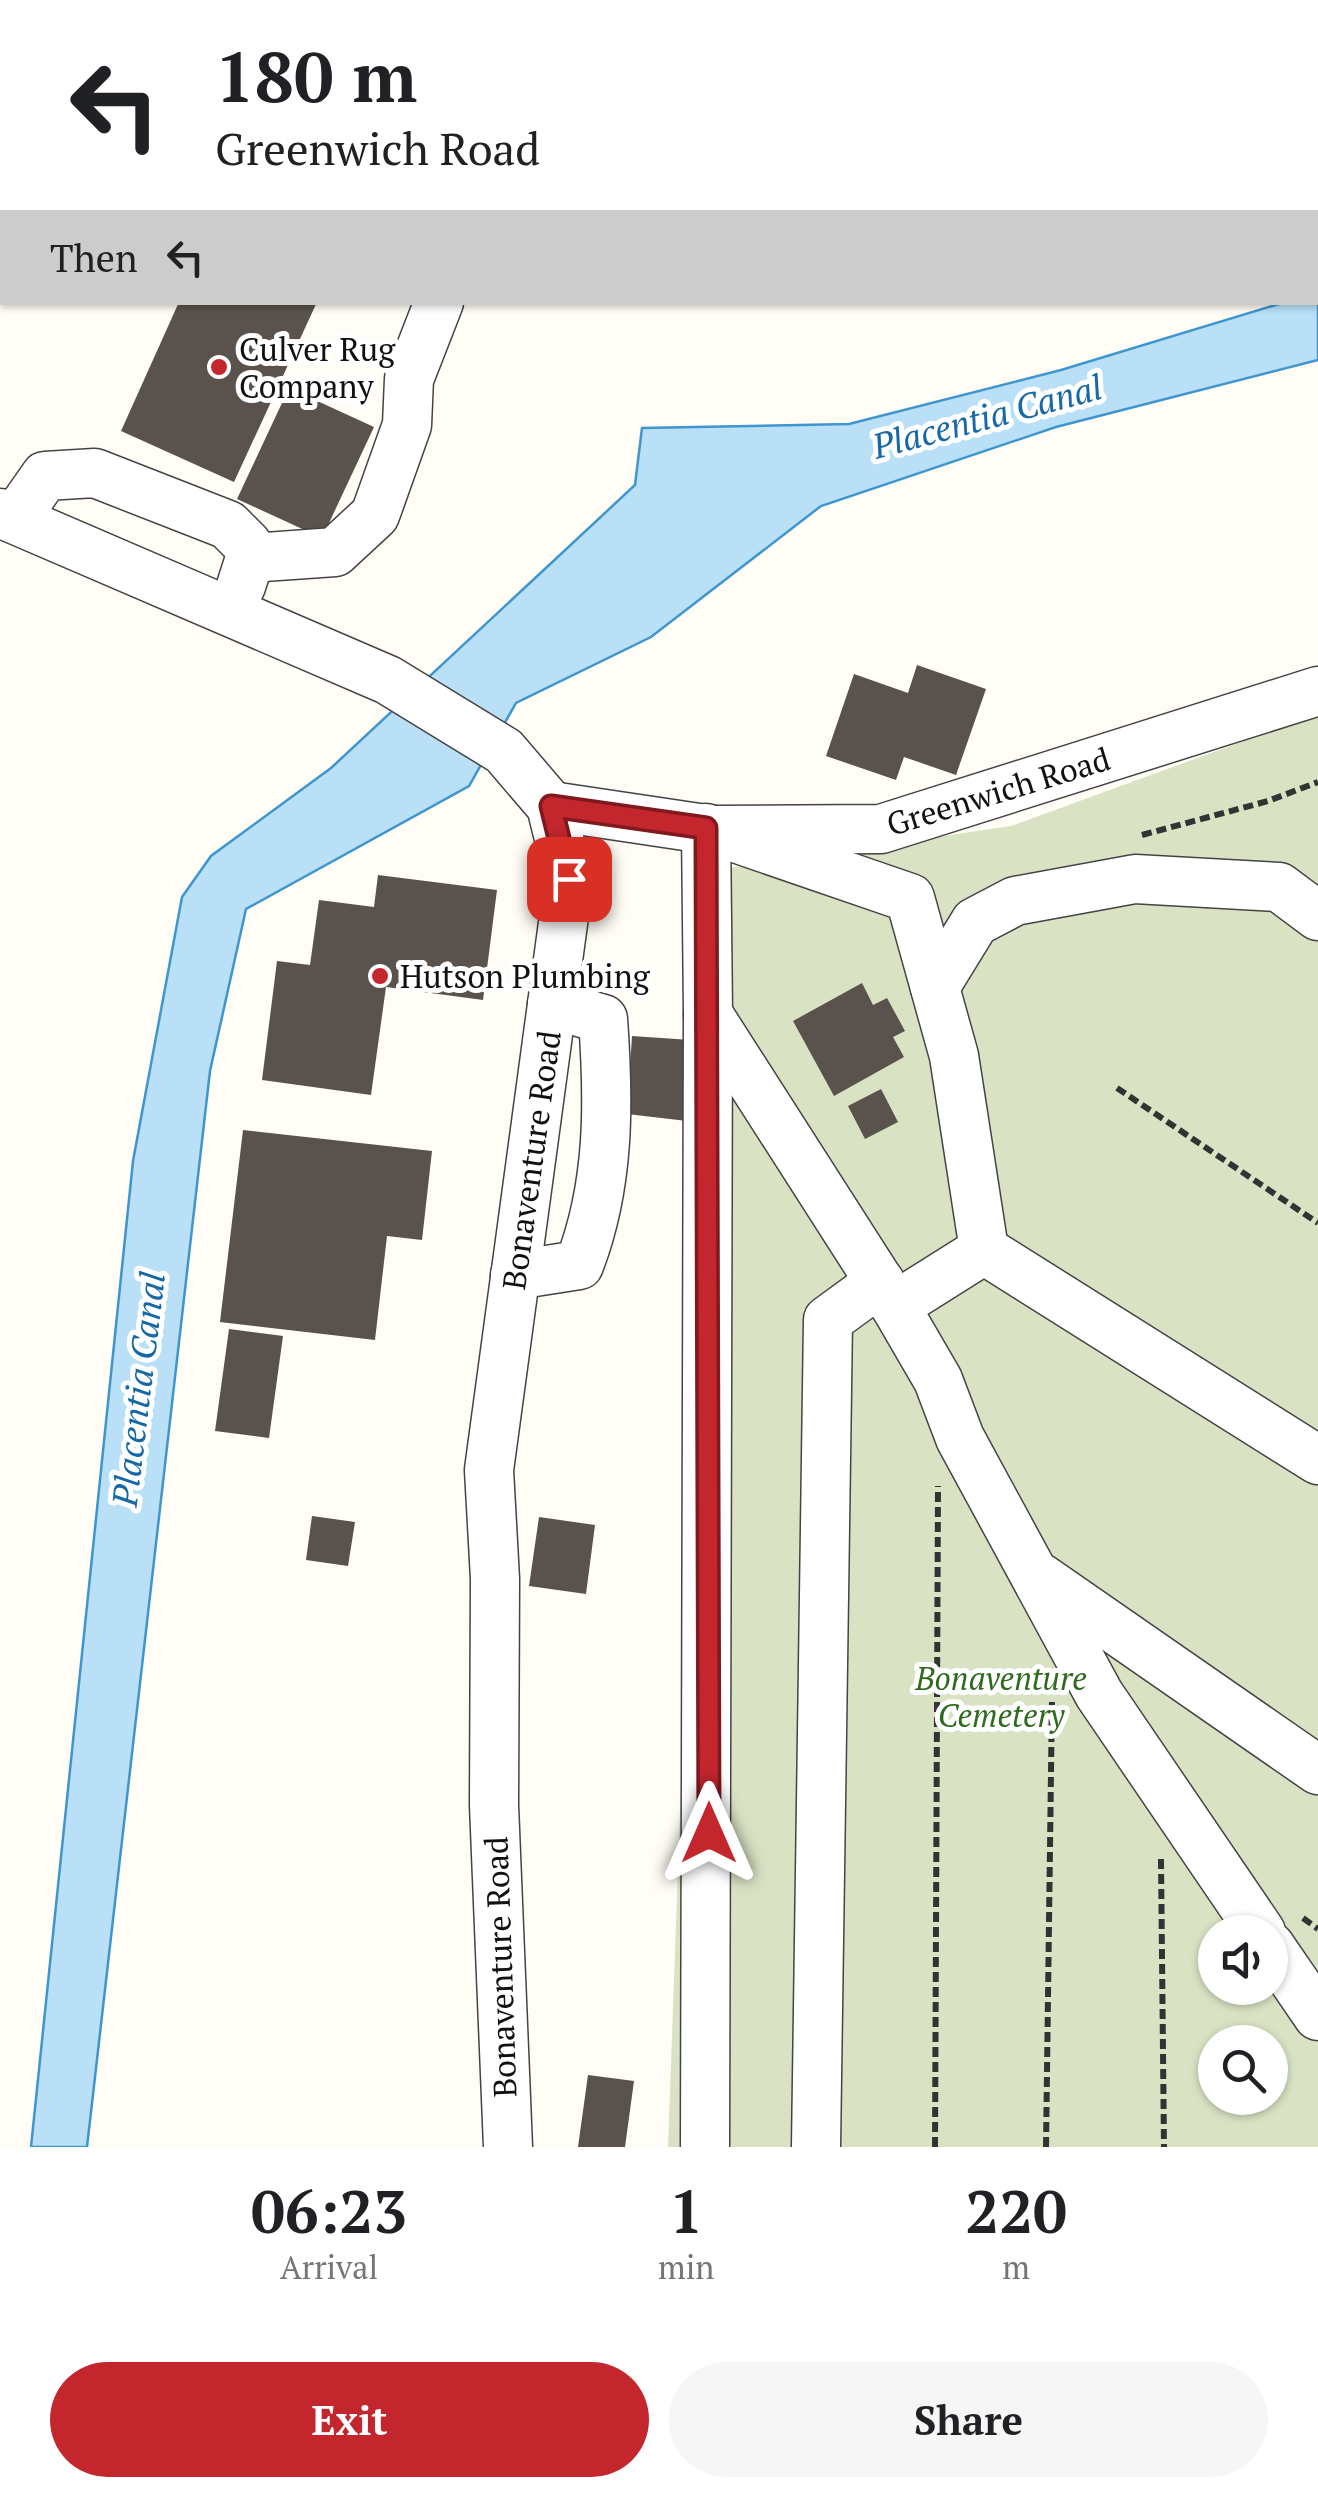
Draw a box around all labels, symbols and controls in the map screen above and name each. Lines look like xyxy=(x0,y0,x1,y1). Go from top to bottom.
text: 180 m xyxy=(215,29,417,122)
icon: left xyxy=(50,40,180,170)
text: Greenwich Road xyxy=(215,118,540,178)
icon: left xyxy=(158,230,213,285)
text: Then xyxy=(50,233,138,283)
place label: Culver Rug Company xyxy=(239,328,396,407)
marker: Culver Rug Company xyxy=(208,356,230,378)
water label: Placentia Canal xyxy=(866,363,1107,469)
street label: Greenwich Road xyxy=(881,737,1115,845)
pin xyxy=(527,837,612,922)
icon: arrive xyxy=(542,852,597,907)
place label: Hutson Plumbing xyxy=(400,955,651,997)
marker: Hutson Plumbing xyxy=(369,965,391,987)
street label: Bonaventure Road xyxy=(492,1028,570,1292)
water label: Placentia Canal xyxy=(101,1269,175,1510)
park label: Bonaventure Cemetery xyxy=(914,1657,1087,1736)
position arrow xyxy=(657,1781,761,1885)
street label: Bonaventure Road xyxy=(474,1836,526,2098)
map controls xyxy=(1198,1915,1288,2115)
button: sound xyxy=(1198,1915,1288,2005)
button: search xyxy=(1198,2025,1288,2115)
text: 06:23 xyxy=(251,2171,407,2250)
text: 1 xyxy=(669,2171,703,2250)
text: 220 xyxy=(965,2171,1067,2250)
text: Arrival xyxy=(280,2246,378,2288)
text: min xyxy=(658,2246,714,2288)
text: m xyxy=(1002,2246,1030,2288)
button: Exit xyxy=(50,2362,649,2477)
button: Share xyxy=(669,2362,1268,2477)

